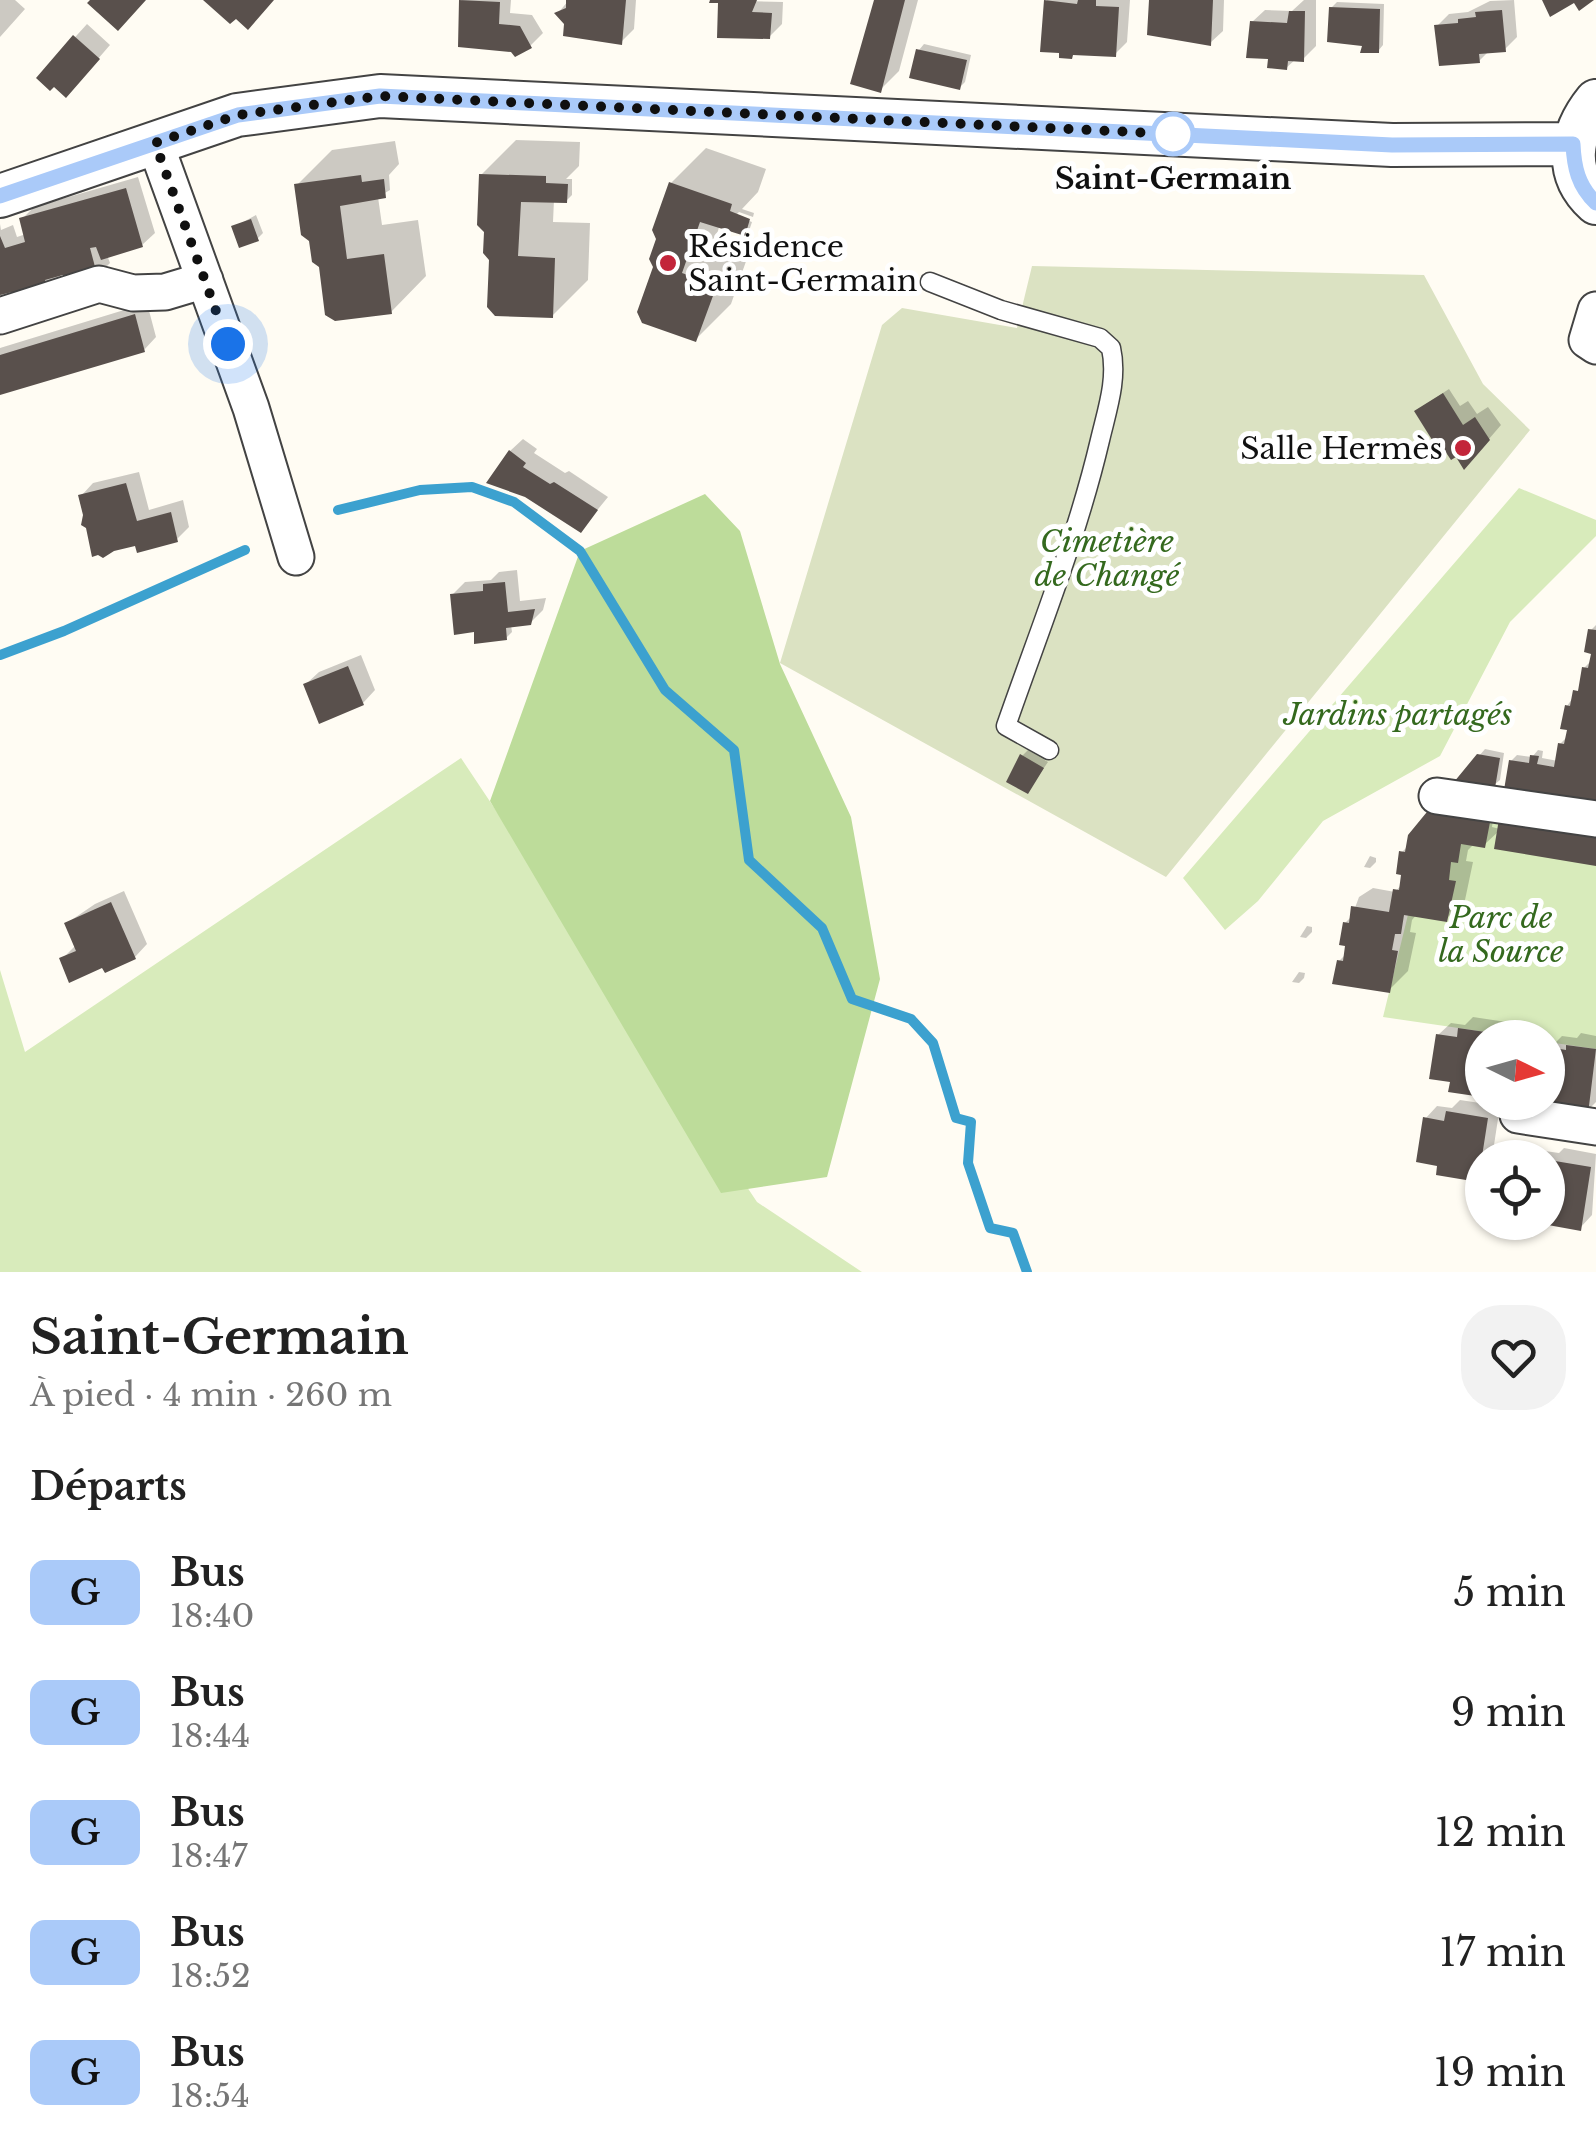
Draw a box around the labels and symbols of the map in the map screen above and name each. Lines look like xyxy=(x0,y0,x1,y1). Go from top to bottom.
marker: Saint-Germain xyxy=(1152,113,1194,155)
place label: Saint-Germain xyxy=(1055,160,1292,197)
place label: Résidence Saint-Germain xyxy=(688,228,917,299)
marker: Résidence Saint-Germain xyxy=(657,252,679,274)
your location xyxy=(203,319,253,369)
place label: Salle Hermès xyxy=(1240,430,1443,467)
marker: Salle Hermès xyxy=(1452,437,1474,459)
park label: Cimetière de Changé xyxy=(1035,523,1182,594)
park label: Jardins partagés xyxy=(1283,696,1512,733)
park label: Parc de la Source xyxy=(1438,899,1564,970)
north arrow xyxy=(1465,1020,1565,1120)

